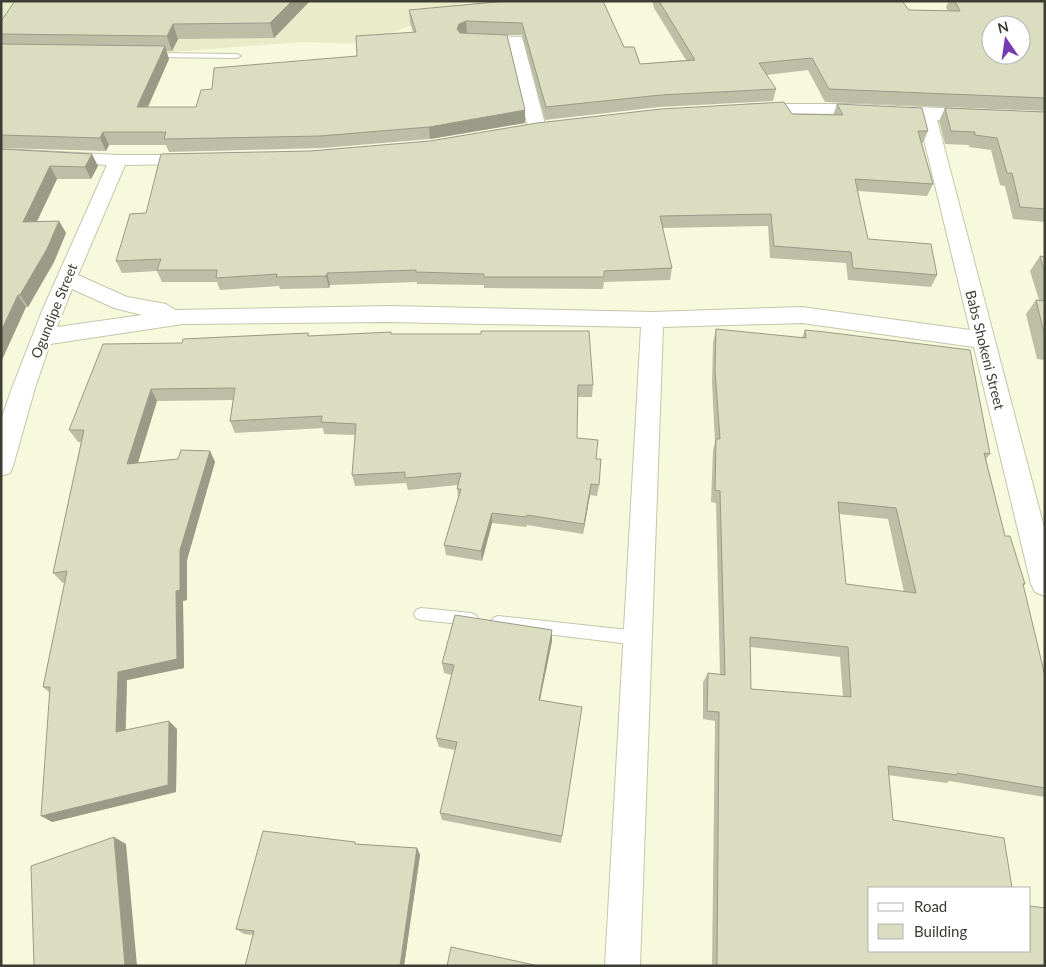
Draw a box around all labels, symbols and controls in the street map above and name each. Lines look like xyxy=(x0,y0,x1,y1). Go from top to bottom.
north arrow xyxy=(981,15,1031,65)
text: N xyxy=(996,17,1010,36)
street label: Ogundipe Street xyxy=(27,261,80,361)
street label: Babs Shokeni Street xyxy=(962,288,1009,411)
legend xyxy=(868,887,1031,952)
text: Road xyxy=(914,897,947,915)
text: Building xyxy=(914,922,967,940)

